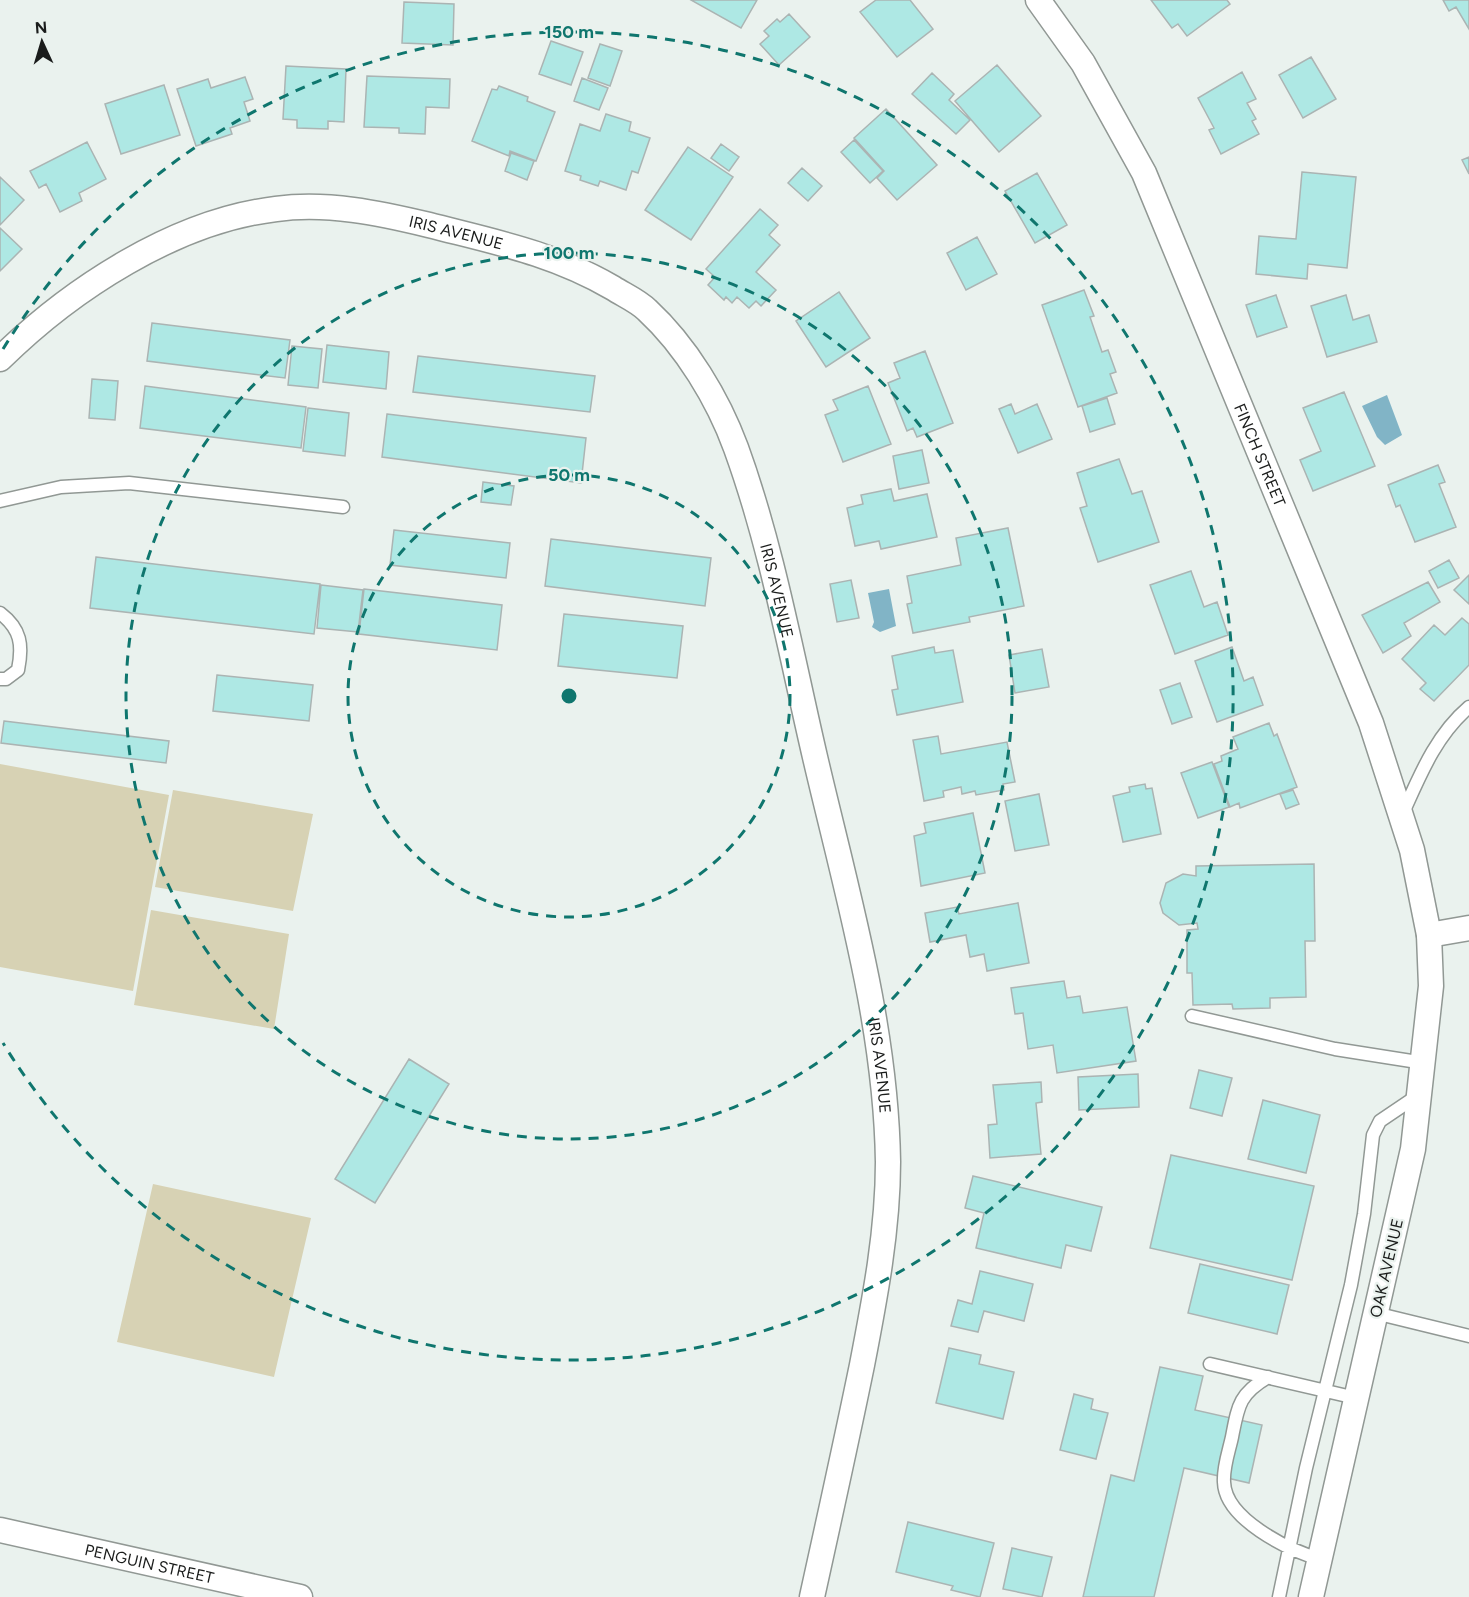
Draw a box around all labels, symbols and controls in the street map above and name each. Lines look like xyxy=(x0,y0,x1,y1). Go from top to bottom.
north arrow xyxy=(12,12,72,72)
text: N xyxy=(34,18,48,37)
text: 150 m xyxy=(544,21,594,43)
street label: IRIS AVENUE xyxy=(407,212,505,253)
text: 100 m xyxy=(544,242,594,264)
street label: FINCH STREET xyxy=(1230,401,1290,509)
text: 50 m xyxy=(548,464,590,486)
street label: IRIS AVENUE xyxy=(756,541,797,640)
centre of rings xyxy=(559,686,579,706)
street label: IRIS AVENUE xyxy=(864,1016,895,1114)
street label: OAK AVENUE xyxy=(1366,1217,1407,1319)
street label: PENGUIN STREET xyxy=(83,1540,216,1588)

